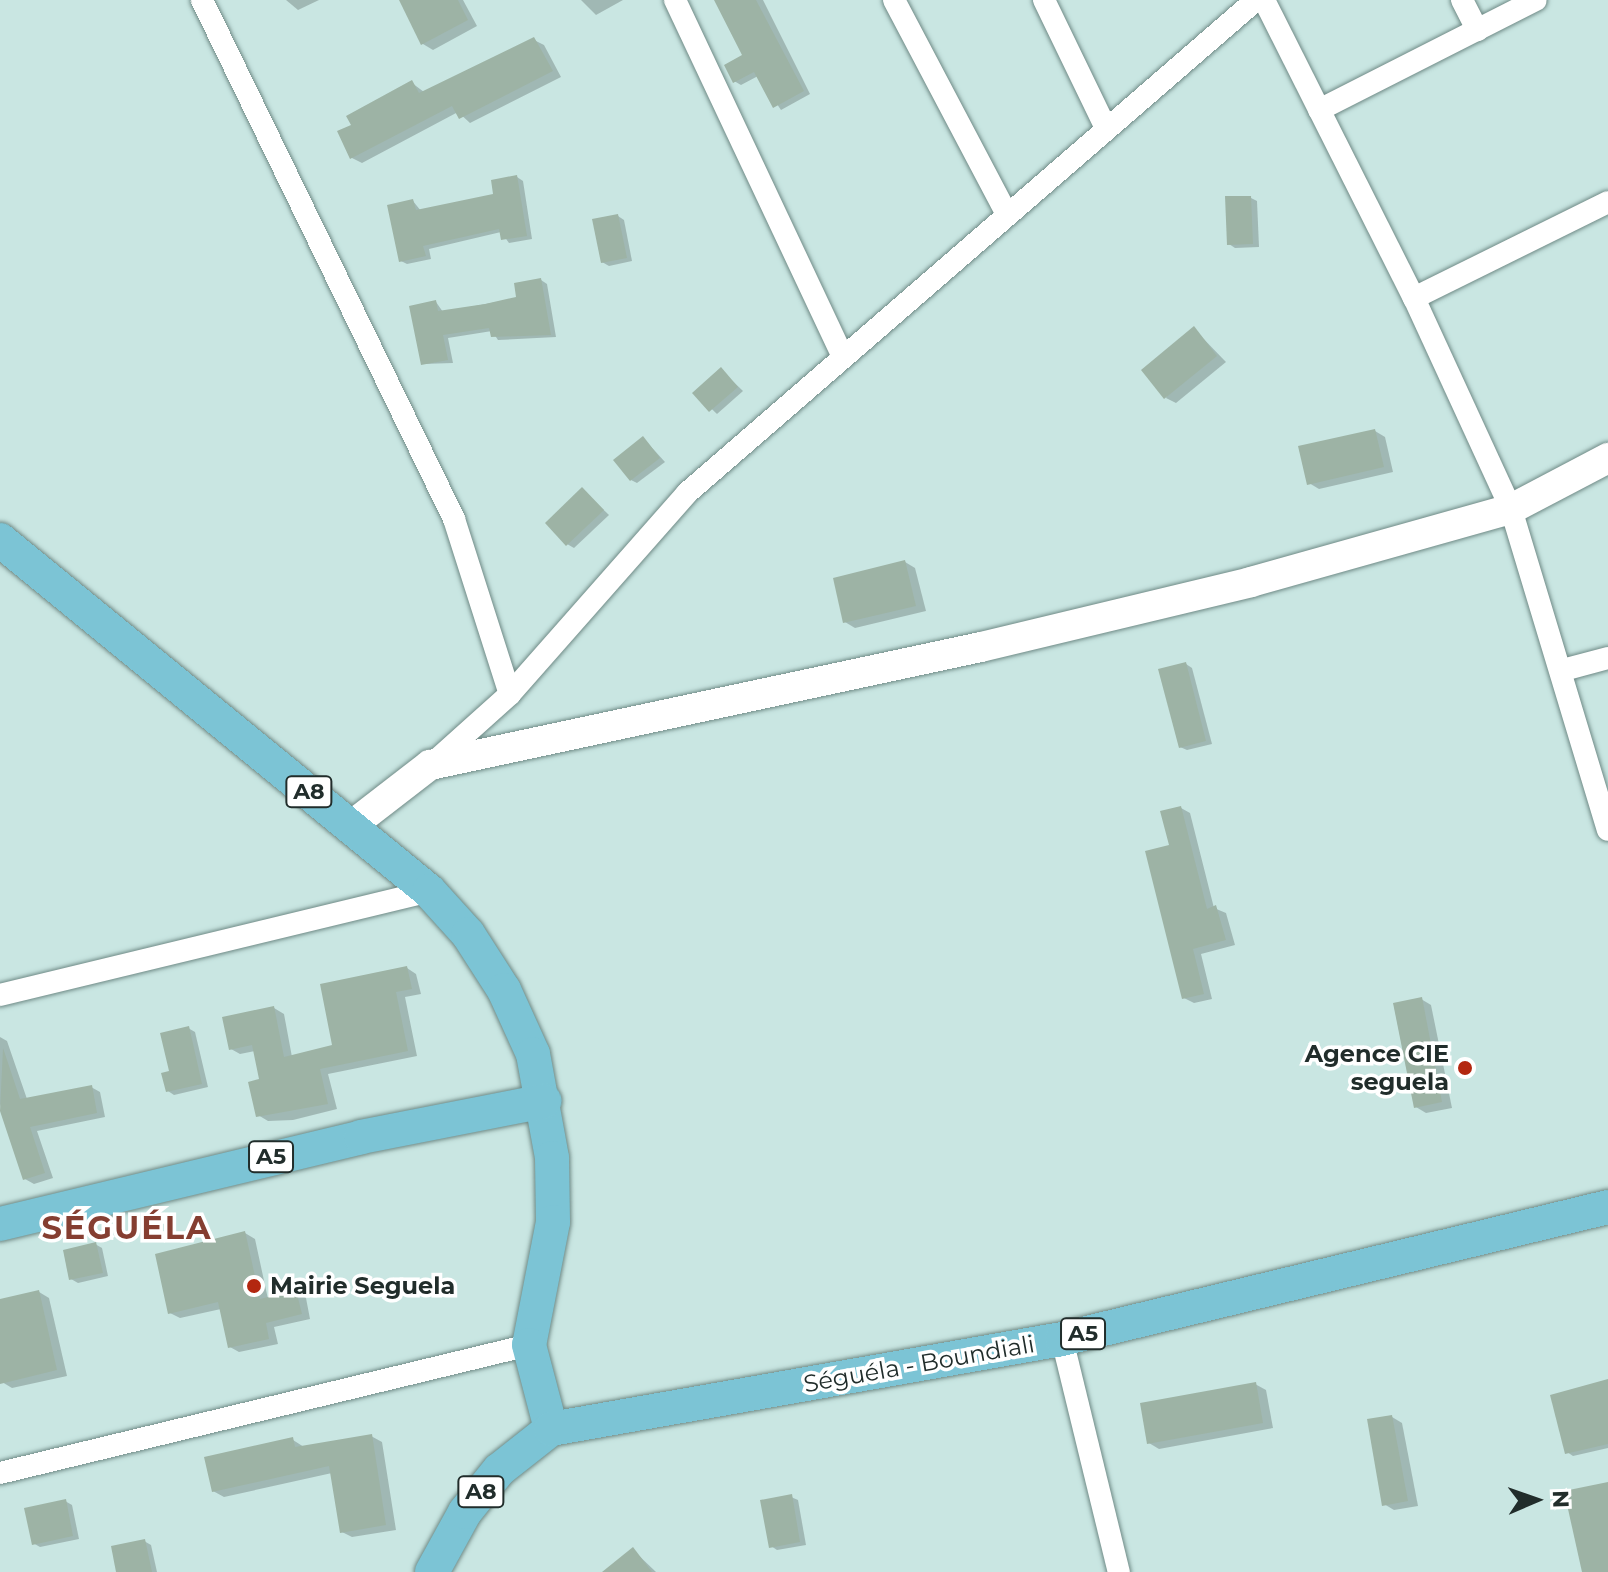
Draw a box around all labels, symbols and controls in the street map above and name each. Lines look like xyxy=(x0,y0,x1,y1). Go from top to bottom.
road number: A8 xyxy=(285,774,333,810)
place label: Agence CIE seguela xyxy=(1305,1040,1449,1096)
marker: Agence CIE seguela xyxy=(1456,1059,1474,1077)
road number: A5 xyxy=(247,1139,295,1175)
district label: SÉGUÉLA xyxy=(41,1209,213,1247)
place label: Mairie Seguela xyxy=(270,1272,455,1300)
marker: Mairie Seguela xyxy=(245,1277,263,1295)
road number: A5 xyxy=(1059,1316,1107,1352)
street label: Séguéla - Boundiali xyxy=(801,1330,1037,1398)
north arrow xyxy=(1496,1460,1576,1540)
road number: A8 xyxy=(457,1474,505,1510)
text: N xyxy=(1547,1490,1574,1509)

